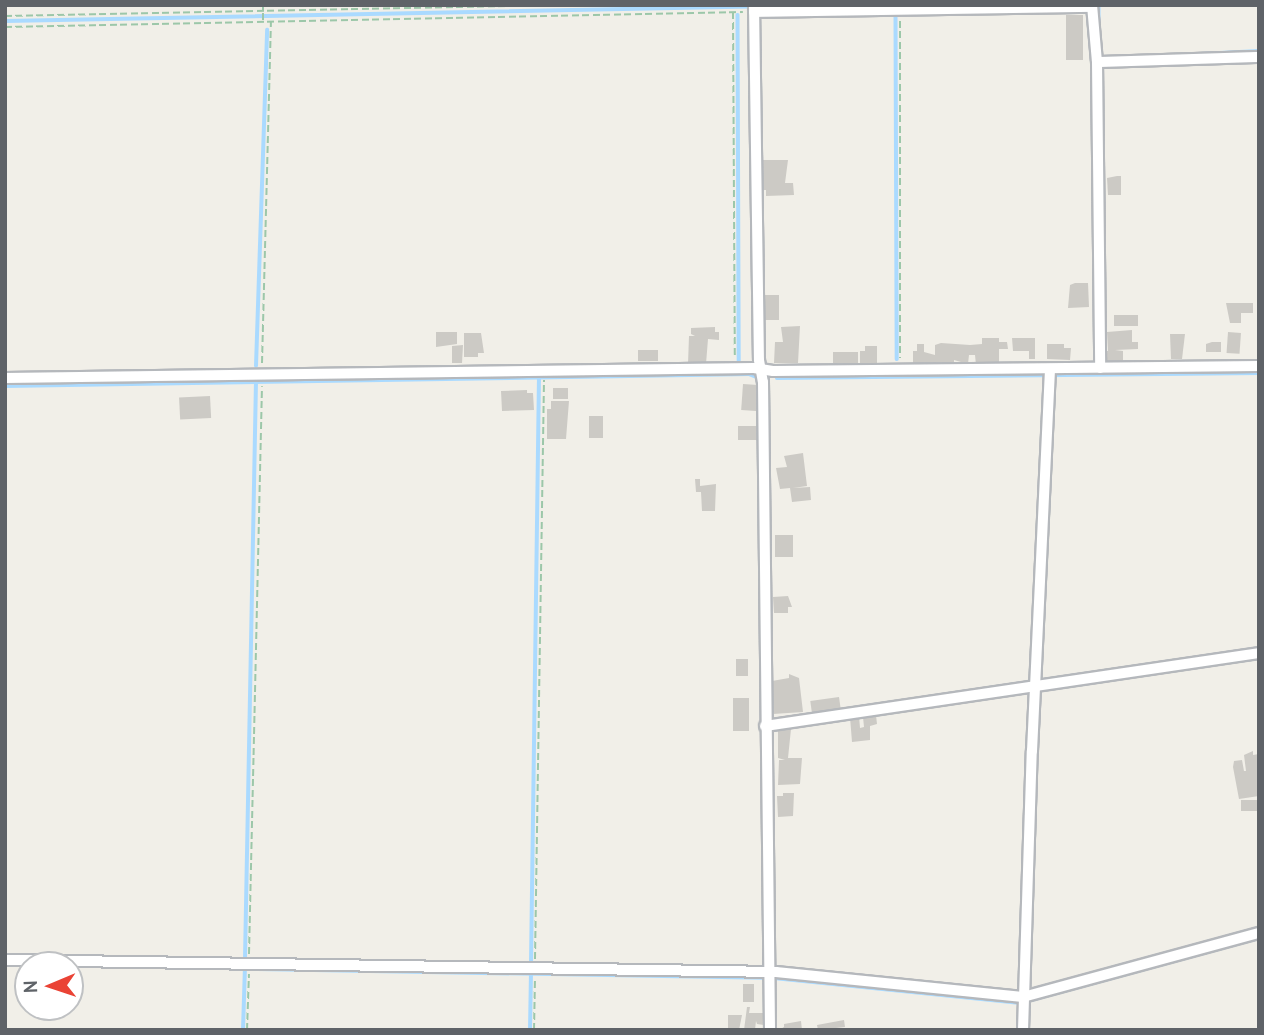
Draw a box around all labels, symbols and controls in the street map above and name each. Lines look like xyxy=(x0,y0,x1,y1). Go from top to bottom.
north arrow xyxy=(14,951,84,1021)
text: N xyxy=(18,980,42,993)

